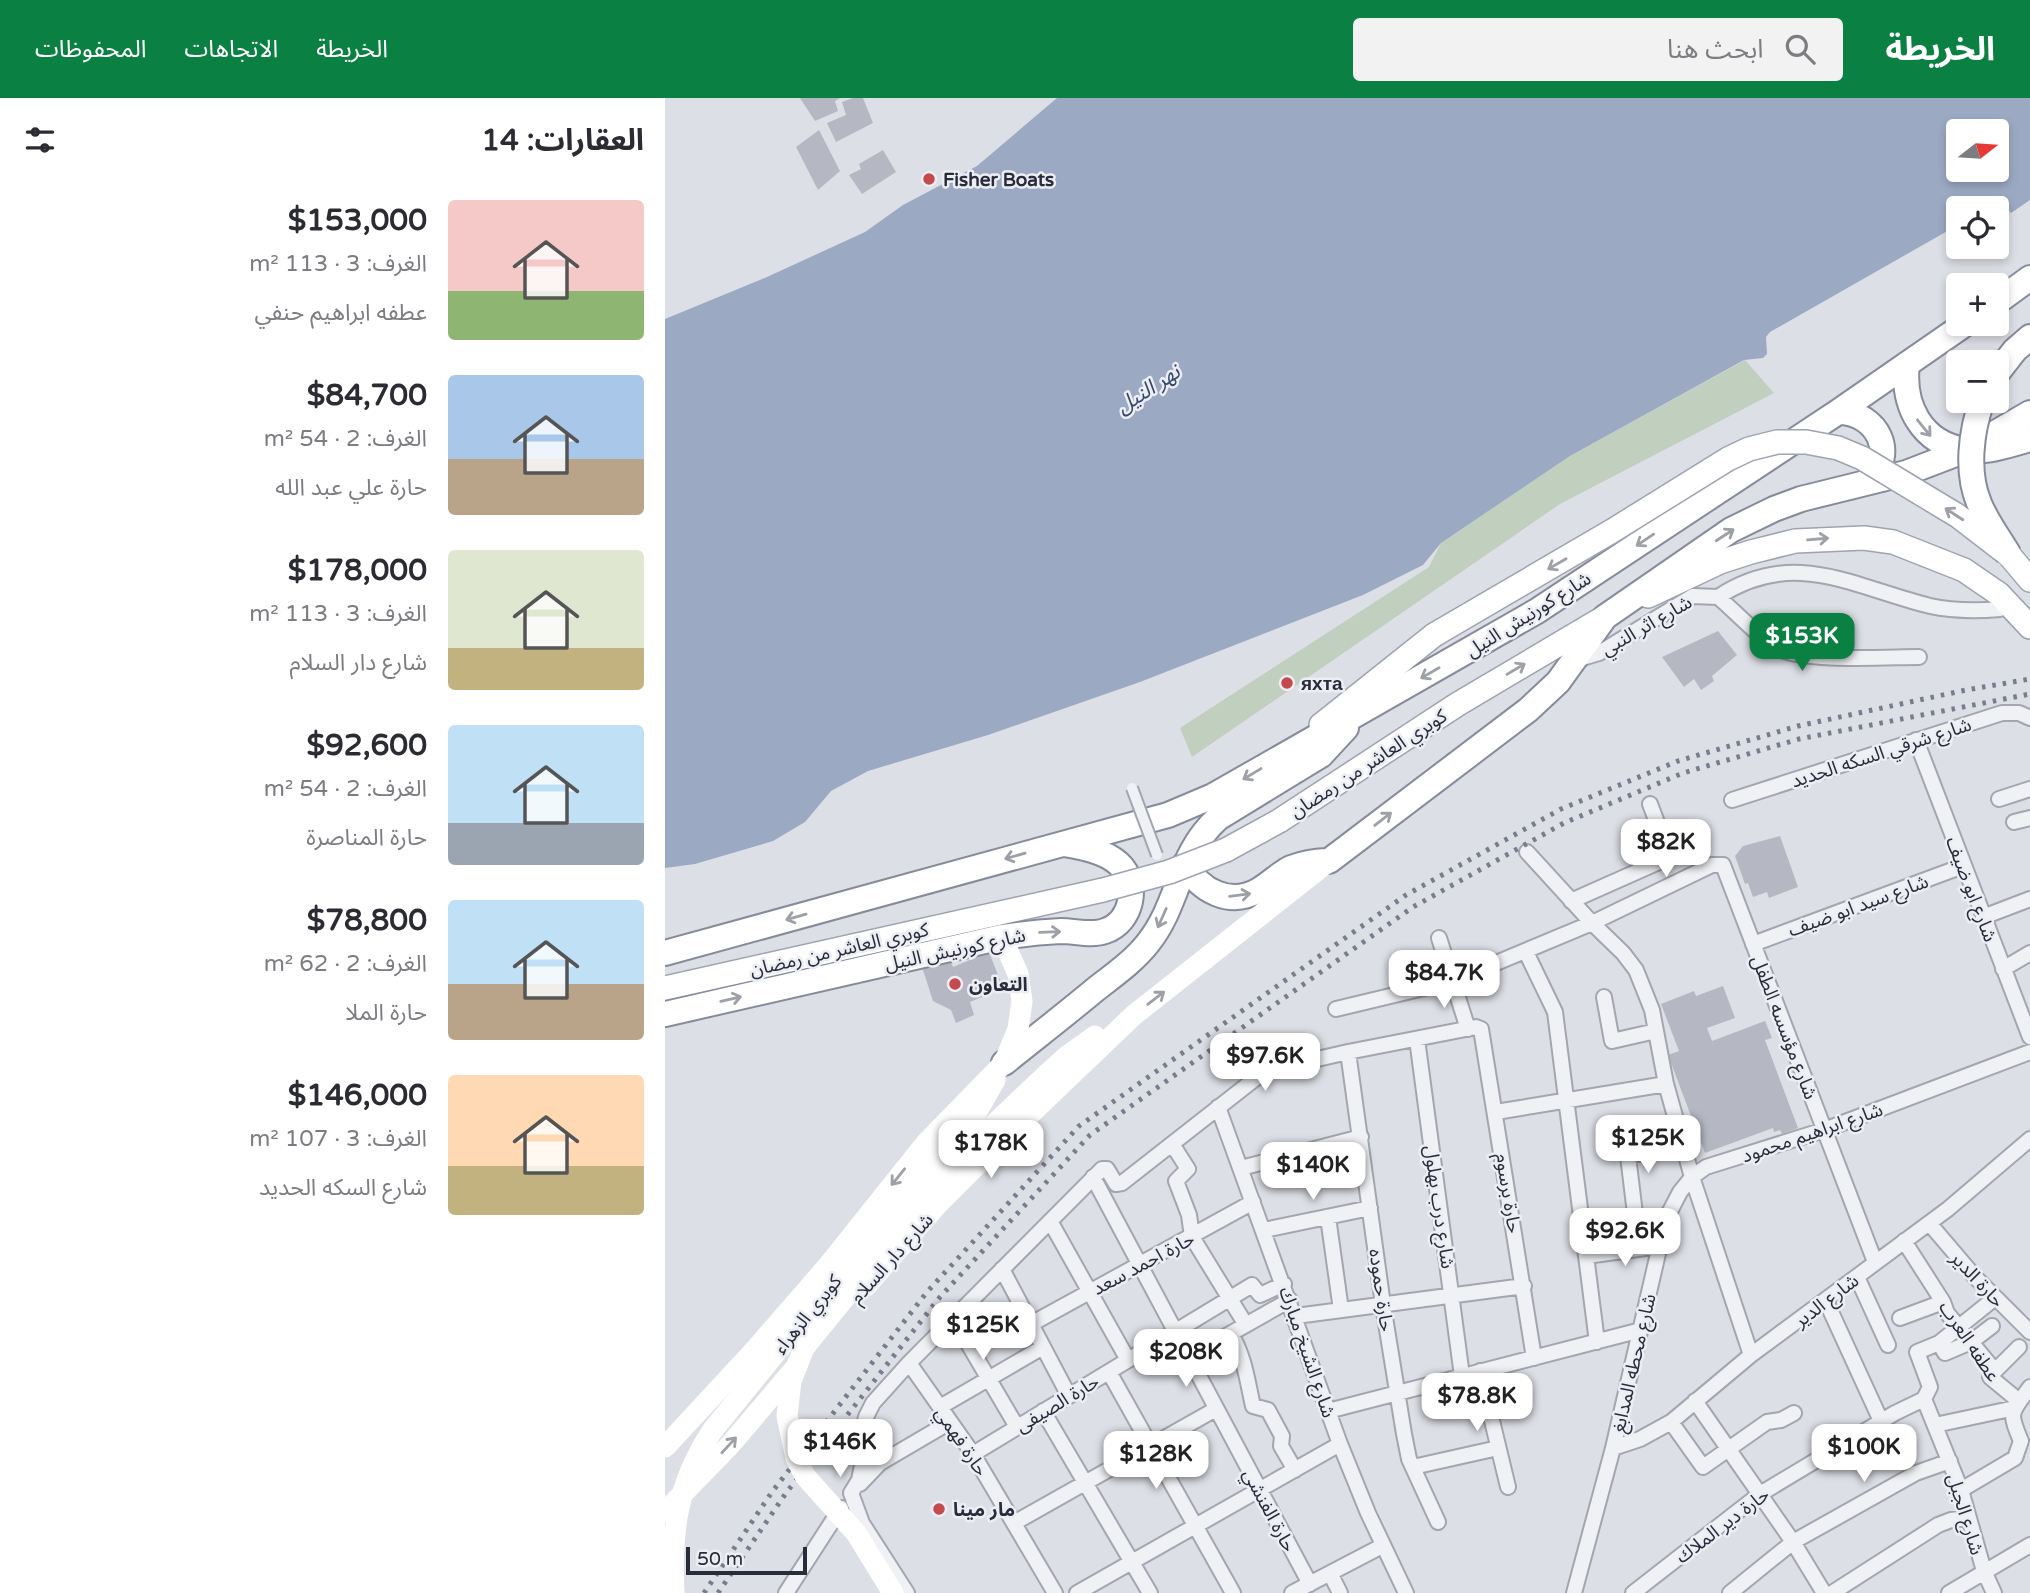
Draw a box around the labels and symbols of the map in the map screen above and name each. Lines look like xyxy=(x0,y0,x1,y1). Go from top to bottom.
north arrow xyxy=(1946,119,2009,182)
place label: Fisher Boats xyxy=(943,169,1054,191)
marker: Fisher Boats xyxy=(921,171,937,187)
water label: نهر النيل xyxy=(1112,359,1186,419)
one-way arrow xyxy=(1916,418,1931,436)
one-way arrow xyxy=(1945,507,1964,521)
one-way arrow xyxy=(1715,527,1734,542)
one-way arrow xyxy=(1807,532,1829,545)
one-way arrow xyxy=(1635,533,1655,547)
one-way arrow xyxy=(1547,557,1567,571)
street label: شارع كورنيش النيل xyxy=(1462,568,1596,664)
street label: شارع اثر النبي xyxy=(1597,591,1697,664)
pin: $153K xyxy=(1753,614,1851,673)
one-way arrow xyxy=(1506,662,1526,676)
one-way arrow xyxy=(1421,666,1441,680)
place label: яхта xyxy=(1300,673,1343,695)
marker: яхта xyxy=(1279,675,1295,691)
street label: كوبري العاشر من رمضان xyxy=(1286,704,1454,826)
street label: شارع شرقي السكه الحديد xyxy=(1788,713,1975,796)
one-way arrow xyxy=(1243,767,1263,781)
one-way arrow xyxy=(1373,811,1392,826)
pin: $82K xyxy=(1625,820,1707,879)
street label: شارع ابو ضيف xyxy=(1939,834,2001,946)
one-way arrow xyxy=(1004,850,1027,863)
street label: شارع سيد ابو ضيف xyxy=(1785,870,1932,943)
one-way arrow xyxy=(1228,888,1251,901)
one-way arrow xyxy=(1155,907,1168,929)
one-way arrow xyxy=(785,911,808,924)
street label: كوبري العاشر من رمضان xyxy=(748,918,933,985)
street label: شارع كورنيش النيل xyxy=(883,924,1028,978)
one-way arrow xyxy=(1038,925,1061,938)
pin: $84.7K xyxy=(1387,950,1501,1010)
street label: شارع مؤسسه الطفل xyxy=(1745,952,1822,1103)
place label: التعاون xyxy=(969,974,1028,996)
marker: التعاون xyxy=(947,976,963,992)
one-way arrow xyxy=(1146,990,1165,1005)
one-way arrow xyxy=(720,992,742,1005)
pin: $97.6K xyxy=(1208,1034,1322,1093)
street label: شارع ابراهيم محمود xyxy=(1739,1098,1887,1170)
pin: $125K xyxy=(1599,1116,1697,1175)
pin: $178K xyxy=(942,1121,1040,1180)
pin: $140K xyxy=(1264,1142,1362,1202)
street label: شارع درب بهلول xyxy=(1417,1144,1459,1271)
street label: حارة برسوم xyxy=(1488,1152,1525,1235)
one-way arrow xyxy=(891,1167,906,1185)
pin: $92.6K xyxy=(1568,1208,1682,1268)
street label: شارع دار السلام xyxy=(846,1209,940,1310)
street label: حارة احمد سعد xyxy=(1089,1228,1198,1300)
street label: حارة الدير xyxy=(1945,1246,2009,1312)
street label: حارة حموده xyxy=(1364,1247,1398,1333)
street label: كوبري الزهراء xyxy=(769,1270,850,1361)
street label: شارع الدير xyxy=(1789,1270,1864,1334)
street label: شارع الشيخ مبارك xyxy=(1271,1284,1340,1422)
street label: شارع محطه المدابغ xyxy=(1607,1292,1664,1436)
street label: عطفه العرب xyxy=(1934,1297,2004,1386)
pin: $125K xyxy=(934,1302,1032,1362)
pin: $208K xyxy=(1137,1330,1235,1389)
street label: حارة الصيفى xyxy=(1012,1370,1103,1437)
pin: $78.8K xyxy=(1420,1374,1534,1433)
street label: حارة فهمي xyxy=(927,1403,992,1482)
pin: $146K xyxy=(791,1420,889,1479)
pin: $100K xyxy=(1815,1424,1913,1484)
pin: $128K xyxy=(1107,1432,1205,1491)
one-way arrow xyxy=(720,1437,737,1454)
street label: حارة الفنشي xyxy=(1235,1465,1300,1557)
street label: شارع الجبل xyxy=(1940,1471,1988,1558)
street label: حارة دير الملاك xyxy=(1672,1484,1774,1568)
place label: مار مينا xyxy=(953,1499,1015,1521)
marker: مار مينا xyxy=(931,1501,947,1517)
scale bar xyxy=(686,1544,807,1576)

